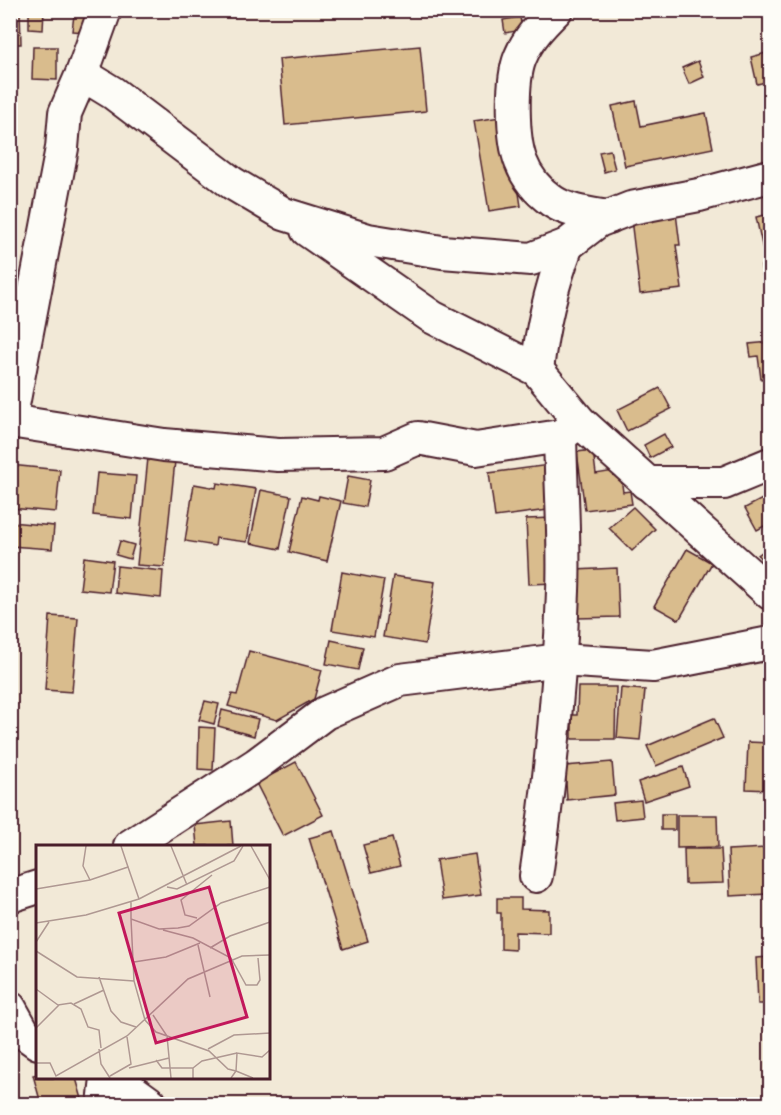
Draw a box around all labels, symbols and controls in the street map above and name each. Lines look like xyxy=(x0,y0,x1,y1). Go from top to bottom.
inset map xyxy=(36,845,270,1079)

